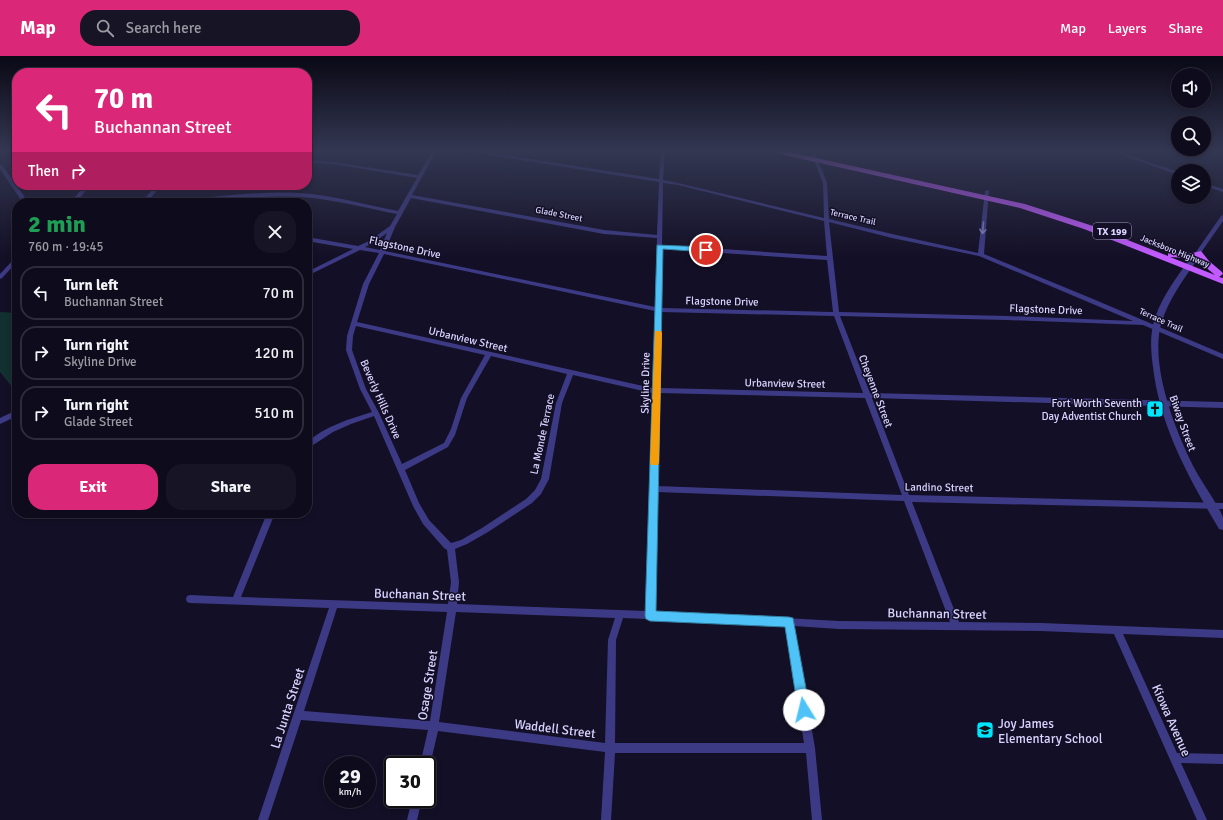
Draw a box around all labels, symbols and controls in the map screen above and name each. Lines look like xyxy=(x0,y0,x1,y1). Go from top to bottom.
search box xyxy=(80,10,360,46)
text: Map xyxy=(20,16,56,40)
icon: search xyxy=(94,17,116,39)
text: Search here xyxy=(126,19,201,37)
text: Map xyxy=(1060,20,1086,37)
text: Layers xyxy=(1108,20,1147,37)
text: Share xyxy=(1169,20,1203,37)
map controls xyxy=(1171,68,1211,204)
button: sound xyxy=(1171,68,1211,108)
text: 70 m xyxy=(94,82,153,116)
icon: left xyxy=(28,84,80,136)
text: Buchannan Street xyxy=(94,116,232,138)
button: search xyxy=(1171,116,1211,156)
icon: right xyxy=(67,160,89,182)
text: Then xyxy=(28,162,59,180)
button: layers xyxy=(1171,164,1211,204)
street label: Glade Street xyxy=(534,205,583,224)
street label: Terrace Trail xyxy=(829,207,877,228)
text: 2 min xyxy=(28,209,86,239)
button: close xyxy=(254,211,296,253)
one-way arrow xyxy=(980,221,987,234)
road number: TX 199 xyxy=(1093,223,1131,239)
pin xyxy=(689,233,723,267)
street label: Jacksboro Highway xyxy=(1139,233,1212,271)
street label: Flagstone Drive xyxy=(368,234,442,261)
text: 760 m · 19:45 xyxy=(28,239,104,255)
icon: arrive xyxy=(695,239,717,261)
text: Turn left xyxy=(64,276,118,294)
icon: left xyxy=(30,282,52,304)
text: 70 m xyxy=(263,284,294,302)
text: Buchannan Street xyxy=(64,294,163,310)
street label: Flagstone Drive xyxy=(685,294,759,309)
street label: Flagstone Drive xyxy=(1009,302,1083,317)
street label: Terrace Trail xyxy=(1137,306,1185,335)
street label: Urbanview Street xyxy=(427,324,509,355)
text: Turn right xyxy=(64,336,129,354)
icon: right xyxy=(30,342,52,364)
text: 120 m xyxy=(254,344,294,362)
street label: Skyline Drive xyxy=(638,352,653,414)
street label: Cheyenne Street xyxy=(856,353,895,430)
text: Skyline Drive xyxy=(64,354,137,370)
street label: Beverly Hills Drive xyxy=(357,357,404,441)
street label: Urbanview Street xyxy=(744,376,826,391)
street label: La Monde Terrace xyxy=(528,393,557,476)
street label: Biway Street xyxy=(1166,393,1199,453)
text: Turn right xyxy=(64,396,129,414)
place label: Fort Worth Seventh Day Adventist Church xyxy=(1041,397,1142,423)
church icon: Fort Worth Seventh Day Adventist Church xyxy=(1145,399,1165,419)
icon: right xyxy=(30,402,52,424)
text: 510 m xyxy=(254,404,294,422)
text: Glade Street xyxy=(64,414,133,430)
button: Exit xyxy=(28,464,158,510)
button: Share xyxy=(166,464,296,510)
street label: Landino Street xyxy=(904,480,974,495)
street label: Buchanan Street xyxy=(374,585,467,605)
street label: Buchannan Street xyxy=(887,605,987,623)
street label: Osage Street xyxy=(415,648,442,721)
street label: La Junta Street xyxy=(267,665,309,751)
street label: Kiowa Avenue xyxy=(1148,682,1194,759)
position arrow xyxy=(783,689,825,731)
street label: Waddell Street xyxy=(513,716,597,742)
place label: Joy James Elementary School xyxy=(998,716,1103,747)
school or university icon: Joy James Elementary School xyxy=(975,720,995,740)
speed limit sign: 30 xyxy=(384,756,436,808)
text: 29 xyxy=(339,764,361,789)
text: km/h xyxy=(339,786,361,798)

